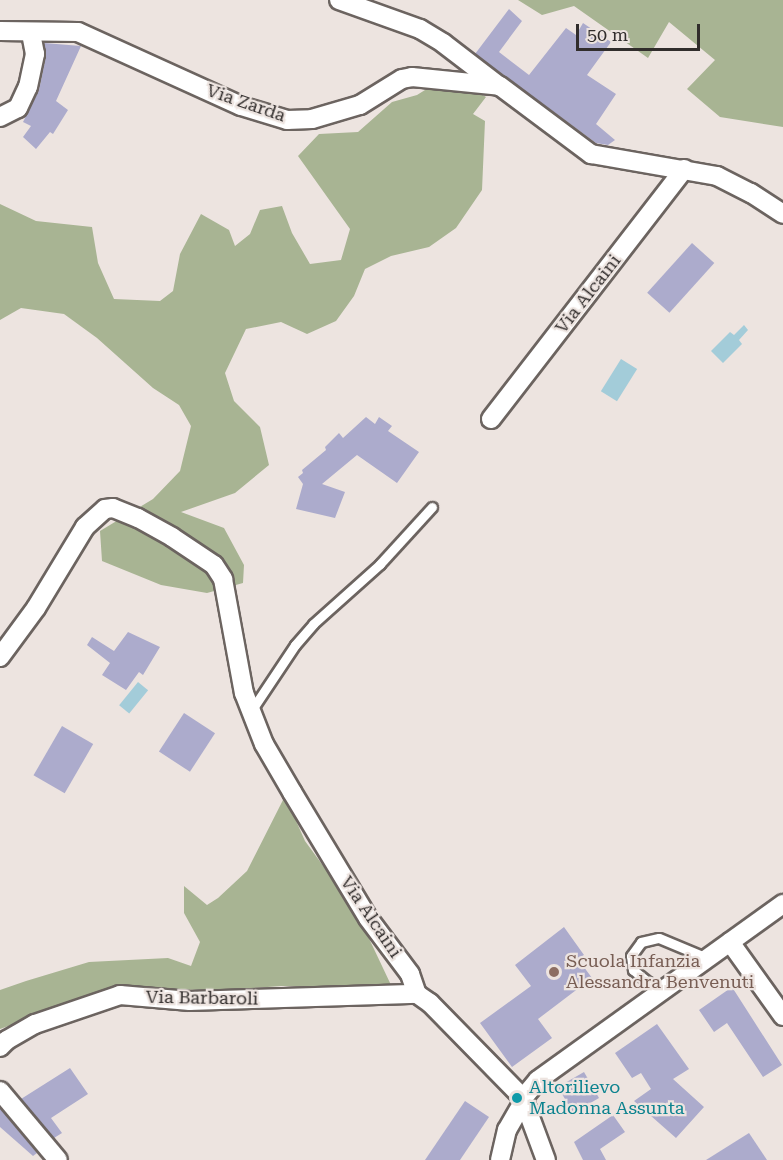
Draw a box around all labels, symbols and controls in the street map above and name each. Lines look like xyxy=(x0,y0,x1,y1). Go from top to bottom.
scale bar xyxy=(579,12,704,50)
text: 50 m xyxy=(587,24,628,45)
street label: Via Zarda xyxy=(204,79,288,127)
street label: Via Alcaini xyxy=(551,250,625,338)
street label: Via Alcaini xyxy=(336,872,406,962)
place label: Scuola Infanzia Alessandra Benvenuti xyxy=(566,951,754,994)
marker: Scuola Infanzia Alessandra Benvenuti xyxy=(547,965,561,979)
street label: Via Barbaroli xyxy=(146,986,258,1010)
place label: Altorilievo Madonna Assunta xyxy=(529,1077,685,1120)
marker: Altorilievo Madonna Assunta xyxy=(510,1091,524,1105)

